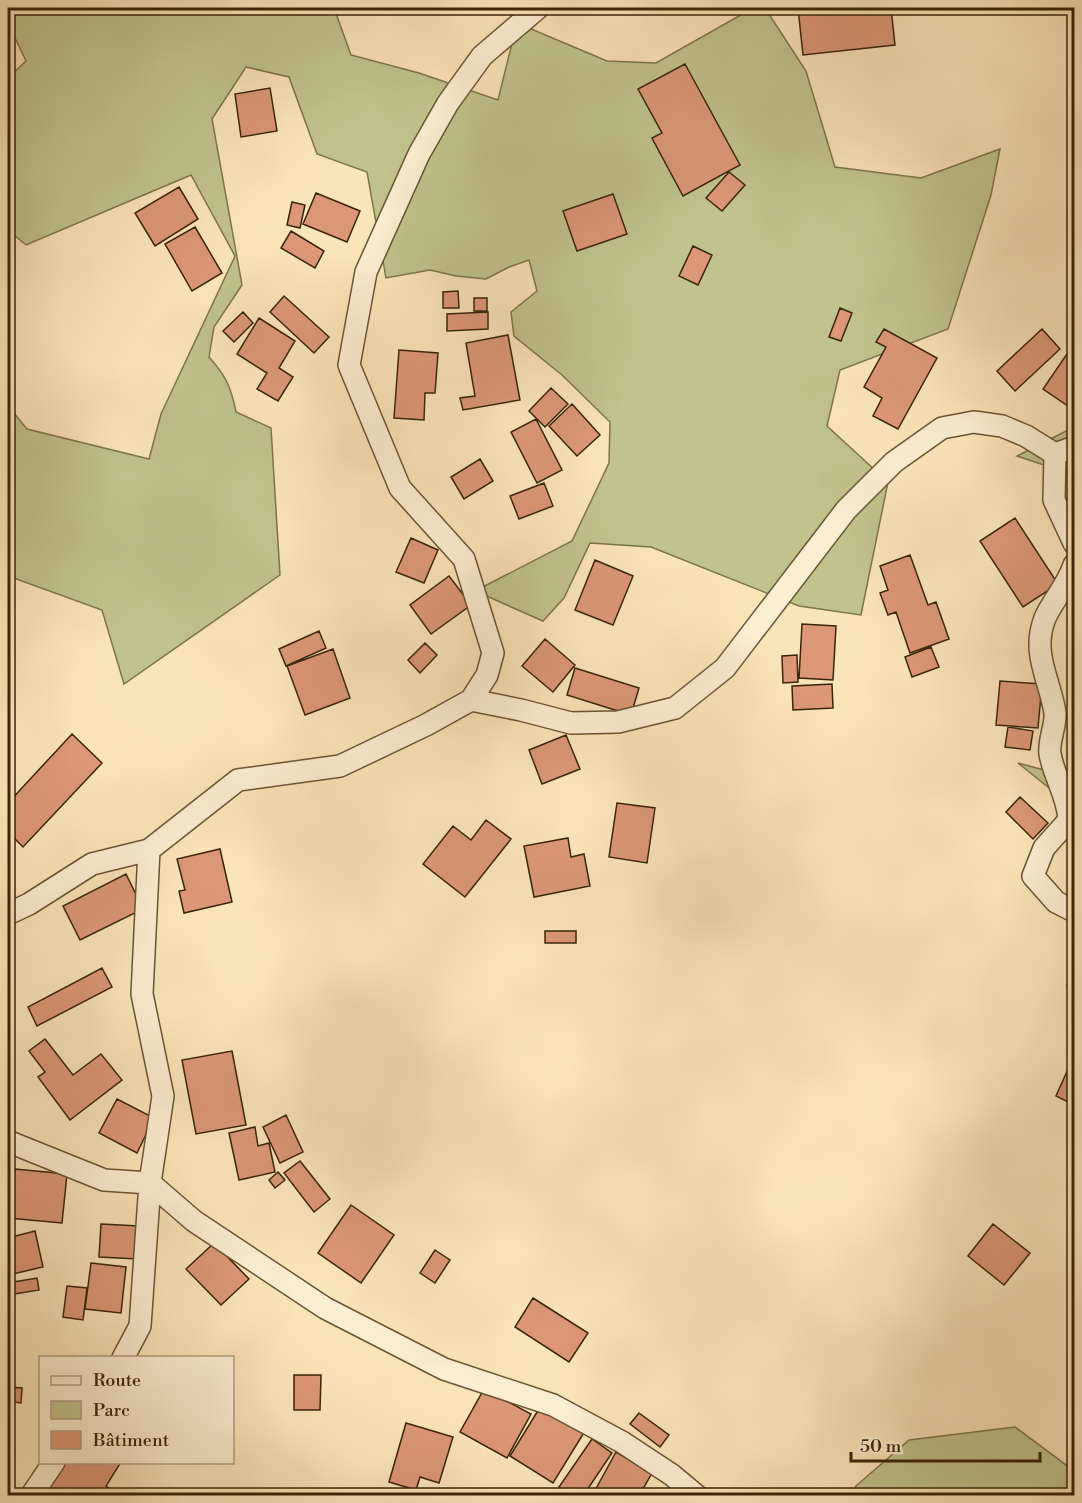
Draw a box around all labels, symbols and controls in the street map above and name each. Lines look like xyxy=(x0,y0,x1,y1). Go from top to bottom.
legend xyxy=(39,1356,234,1464)
text: Route xyxy=(93,1369,141,1392)
text: Parc xyxy=(93,1399,130,1422)
scale bar xyxy=(851,1425,1040,1463)
text: Bâtiment xyxy=(92,1429,170,1452)
text: 50 m xyxy=(860,1435,902,1458)

